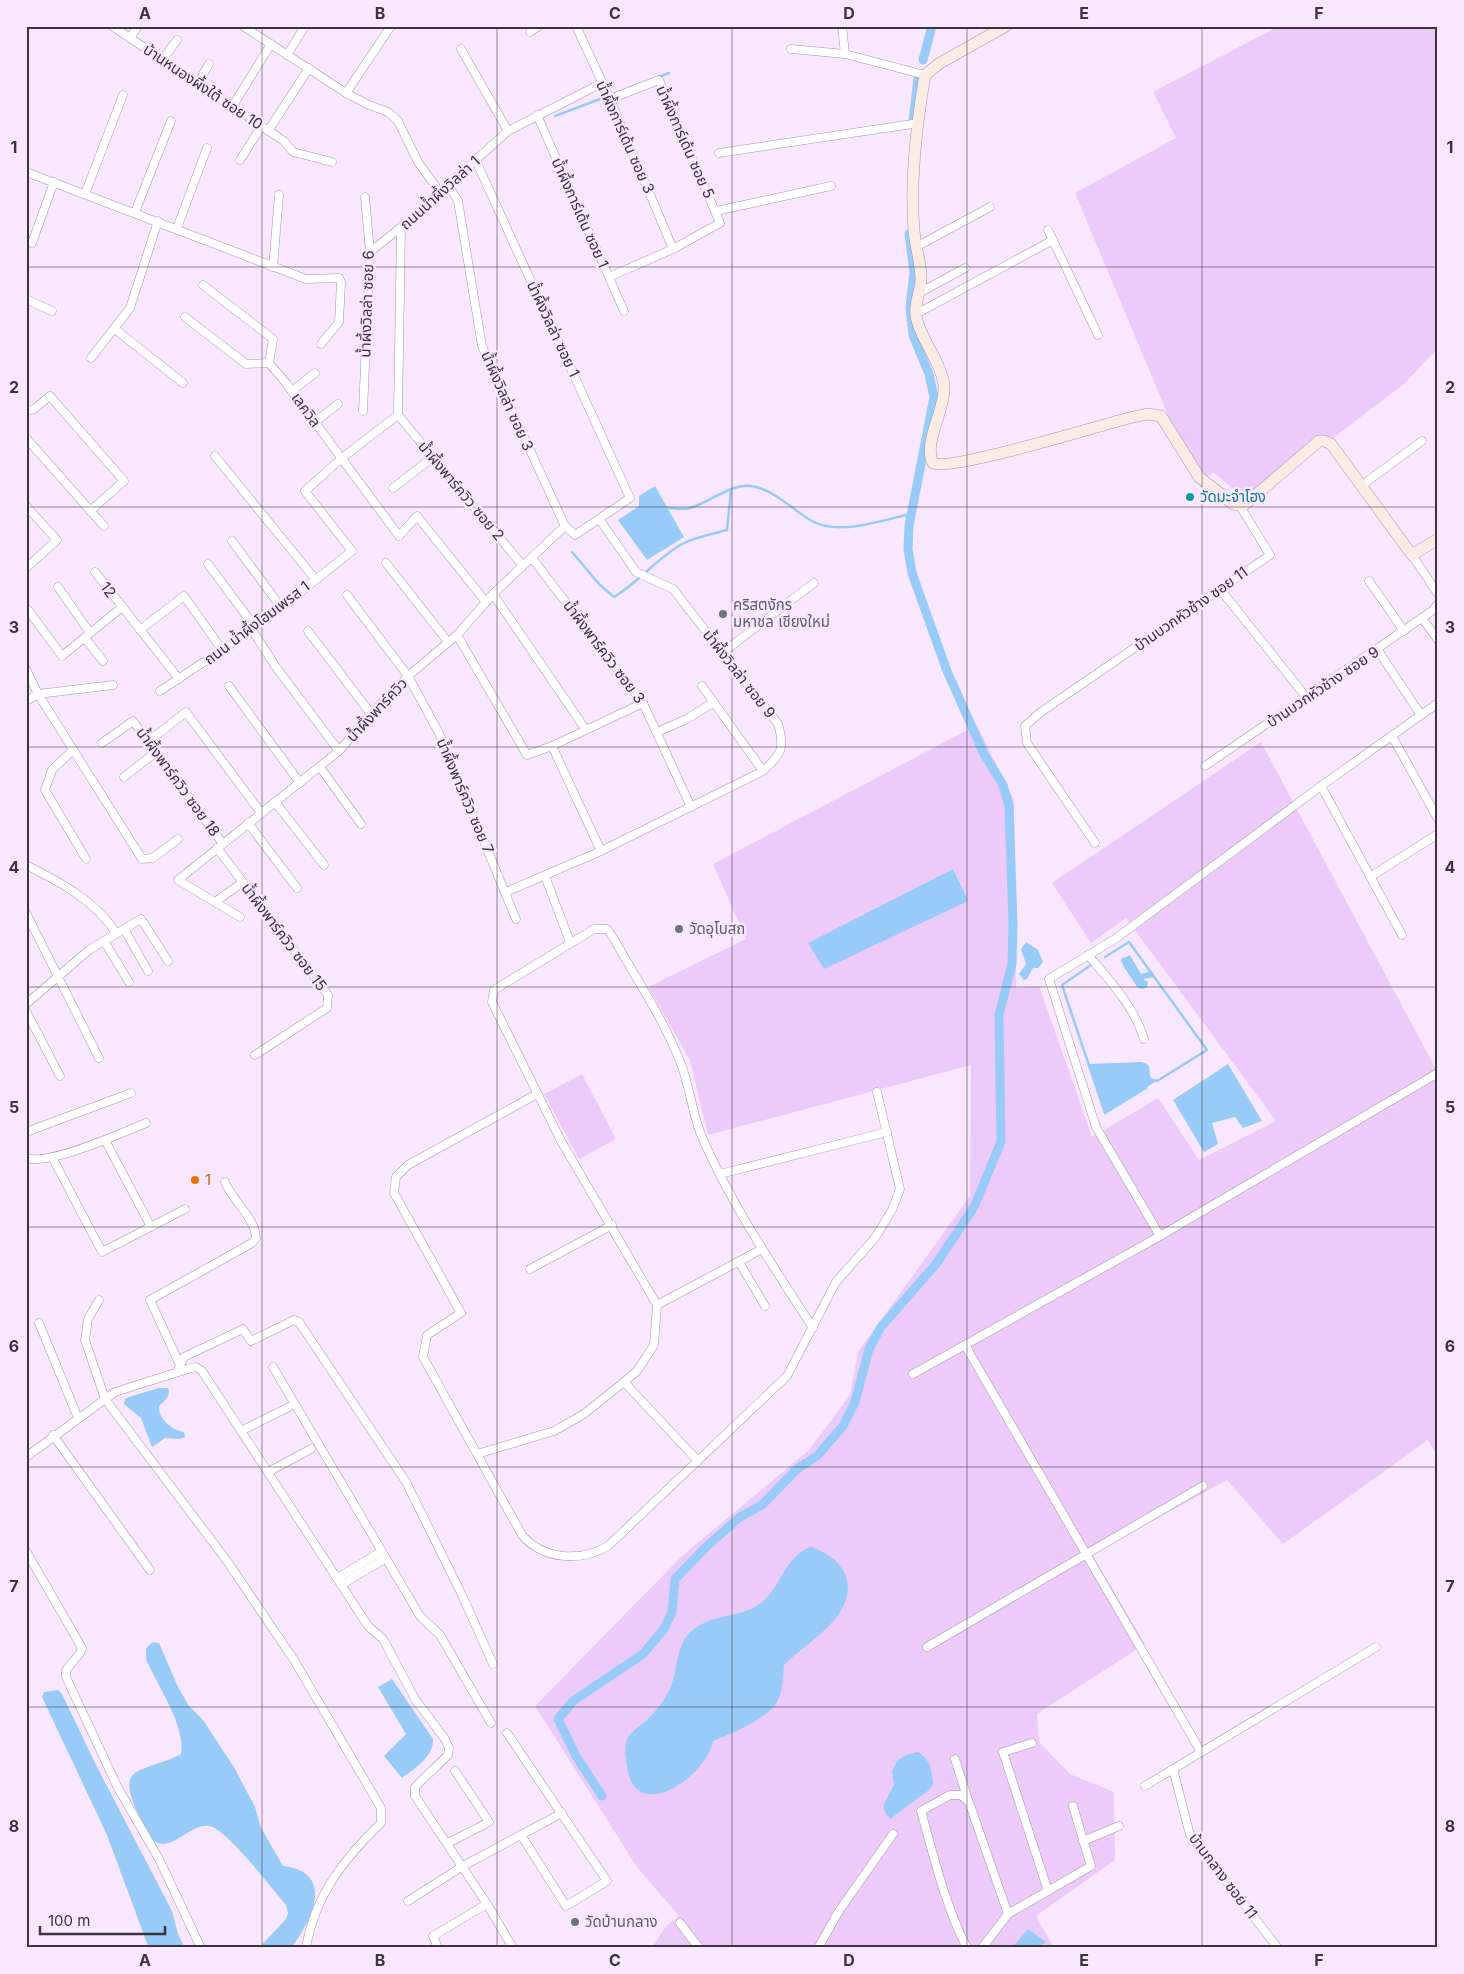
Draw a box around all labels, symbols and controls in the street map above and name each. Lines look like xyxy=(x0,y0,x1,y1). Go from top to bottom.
text: A xyxy=(139,3,151,23)
text: B xyxy=(375,3,385,23)
text: C xyxy=(609,3,621,23)
text: D xyxy=(843,3,855,23)
text: E xyxy=(1079,3,1089,23)
text: F xyxy=(1314,3,1324,23)
street label: บ้านหนองผึ้งใต้ ซอย 10 xyxy=(140,39,267,134)
street label: น้ำผึ้งการ์เด้น ซอย 3 xyxy=(592,77,660,196)
street label: น้ำผึ้งการ์เด้น ซอย 5 xyxy=(652,82,720,201)
text: 1 xyxy=(11,137,17,157)
text: 1 xyxy=(1447,137,1453,157)
street label: ถนนน้ำผึ้งวิลล่า 1 xyxy=(395,151,484,234)
street label: น้ำผึ้งการ์เด้น ซอย 1 xyxy=(548,154,614,271)
street label: น้ำผึ้งวิลล่า ซอย 6 xyxy=(354,250,378,358)
street label: น้ำผึ้งวิลล่า ซอย 1 xyxy=(523,277,585,380)
street label: น้ำผึ้งวิลล่า ซอย 3 xyxy=(477,348,539,454)
text: 2 xyxy=(9,377,19,397)
text: 2 xyxy=(1445,377,1455,397)
street label: เลควิล xyxy=(288,389,325,431)
street label: น้ำผึ้งพาร์ควิว ซอย 2 xyxy=(414,436,509,544)
place label: วัดมะจำโฮง xyxy=(1200,487,1266,506)
marker: วัดมะจำโฮง xyxy=(1184,491,1196,503)
street label: บ้านบวกหัวช้าง ซอย 11 xyxy=(1130,562,1251,655)
street label: ถนน น้ำผึ้งโฮมเพรส 1 xyxy=(199,576,313,669)
street label: 12 xyxy=(96,578,121,602)
place label: คริสตงักร มหาชล เชียงใหม่ xyxy=(733,595,830,631)
street label: น้ำผึ้งพาร์ควิว ซอย 3 xyxy=(559,596,650,707)
marker: คริสตงักร มหาชล เชียงใหม่ xyxy=(717,608,729,620)
text: 3 xyxy=(9,617,19,637)
text: 3 xyxy=(1445,617,1455,637)
street label: น้ำผึ้งวิลล่า ซอย 9 xyxy=(699,625,781,722)
street label: บ้านบวกหัวช้าง ซอย 9 xyxy=(1263,642,1383,731)
street label: น้ำผึ้งพาร์ควิว xyxy=(341,673,411,746)
street label: น้ำผึ้งพาร์ควิว ซอย 18 xyxy=(132,723,225,840)
street label: น้ำผึ้งพาร์ควิว ซอย 7 xyxy=(433,735,499,856)
text: 4 xyxy=(9,857,20,877)
text: 4 xyxy=(1445,857,1456,877)
street label: น้ำผึ้งพาร์ควิว ซอย 15 xyxy=(238,878,332,994)
place label: วัดอุโบสถ xyxy=(689,919,745,938)
marker: วัดอุโบสถ xyxy=(673,923,685,935)
text: 5 xyxy=(9,1097,19,1117)
text: 5 xyxy=(1445,1097,1455,1117)
place label: 1 xyxy=(205,1170,211,1189)
marker: 1 xyxy=(189,1174,201,1186)
text: 6 xyxy=(9,1336,19,1356)
text: 6 xyxy=(1445,1336,1455,1356)
text: 7 xyxy=(9,1576,19,1596)
text: 7 xyxy=(1445,1576,1455,1596)
text: 8 xyxy=(9,1816,19,1836)
text: 8 xyxy=(1445,1816,1455,1836)
street label: บ้านกลาง ซอย 11 xyxy=(1185,1829,1262,1922)
scale bar xyxy=(40,1904,165,1936)
text: 100 m xyxy=(48,1911,90,1930)
place label: วัดบ้านกลาง xyxy=(585,1912,658,1931)
marker: วัดบ้านกลาง xyxy=(569,1916,581,1928)
text: A xyxy=(139,1950,151,1970)
text: B xyxy=(375,1950,385,1970)
text: C xyxy=(609,1950,621,1970)
text: D xyxy=(843,1950,855,1970)
text: E xyxy=(1079,1950,1089,1970)
text: F xyxy=(1314,1950,1324,1970)

